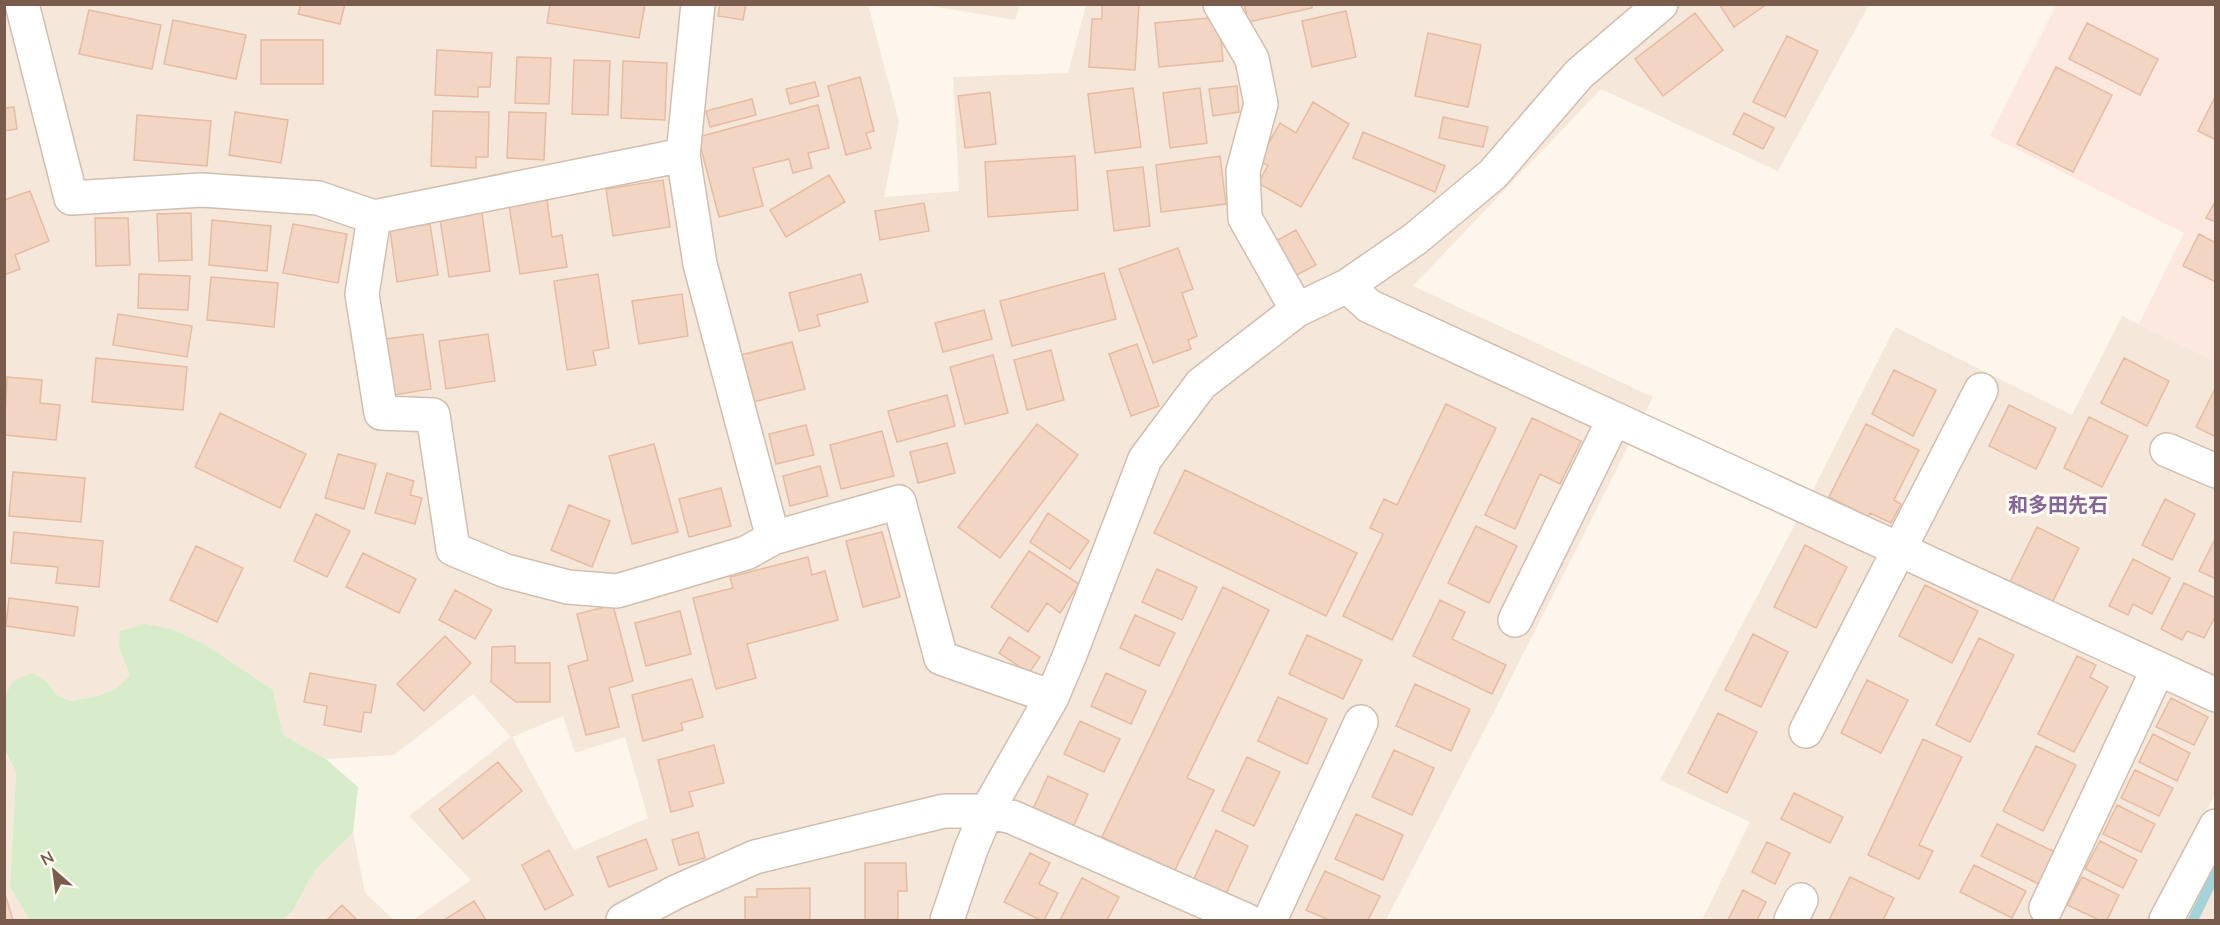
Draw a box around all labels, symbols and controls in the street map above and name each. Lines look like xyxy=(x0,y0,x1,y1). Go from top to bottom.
district label: 和多田先石 xyxy=(2008,492,2108,517)
north arrow xyxy=(24,841,84,901)
text: N xyxy=(37,846,57,869)

